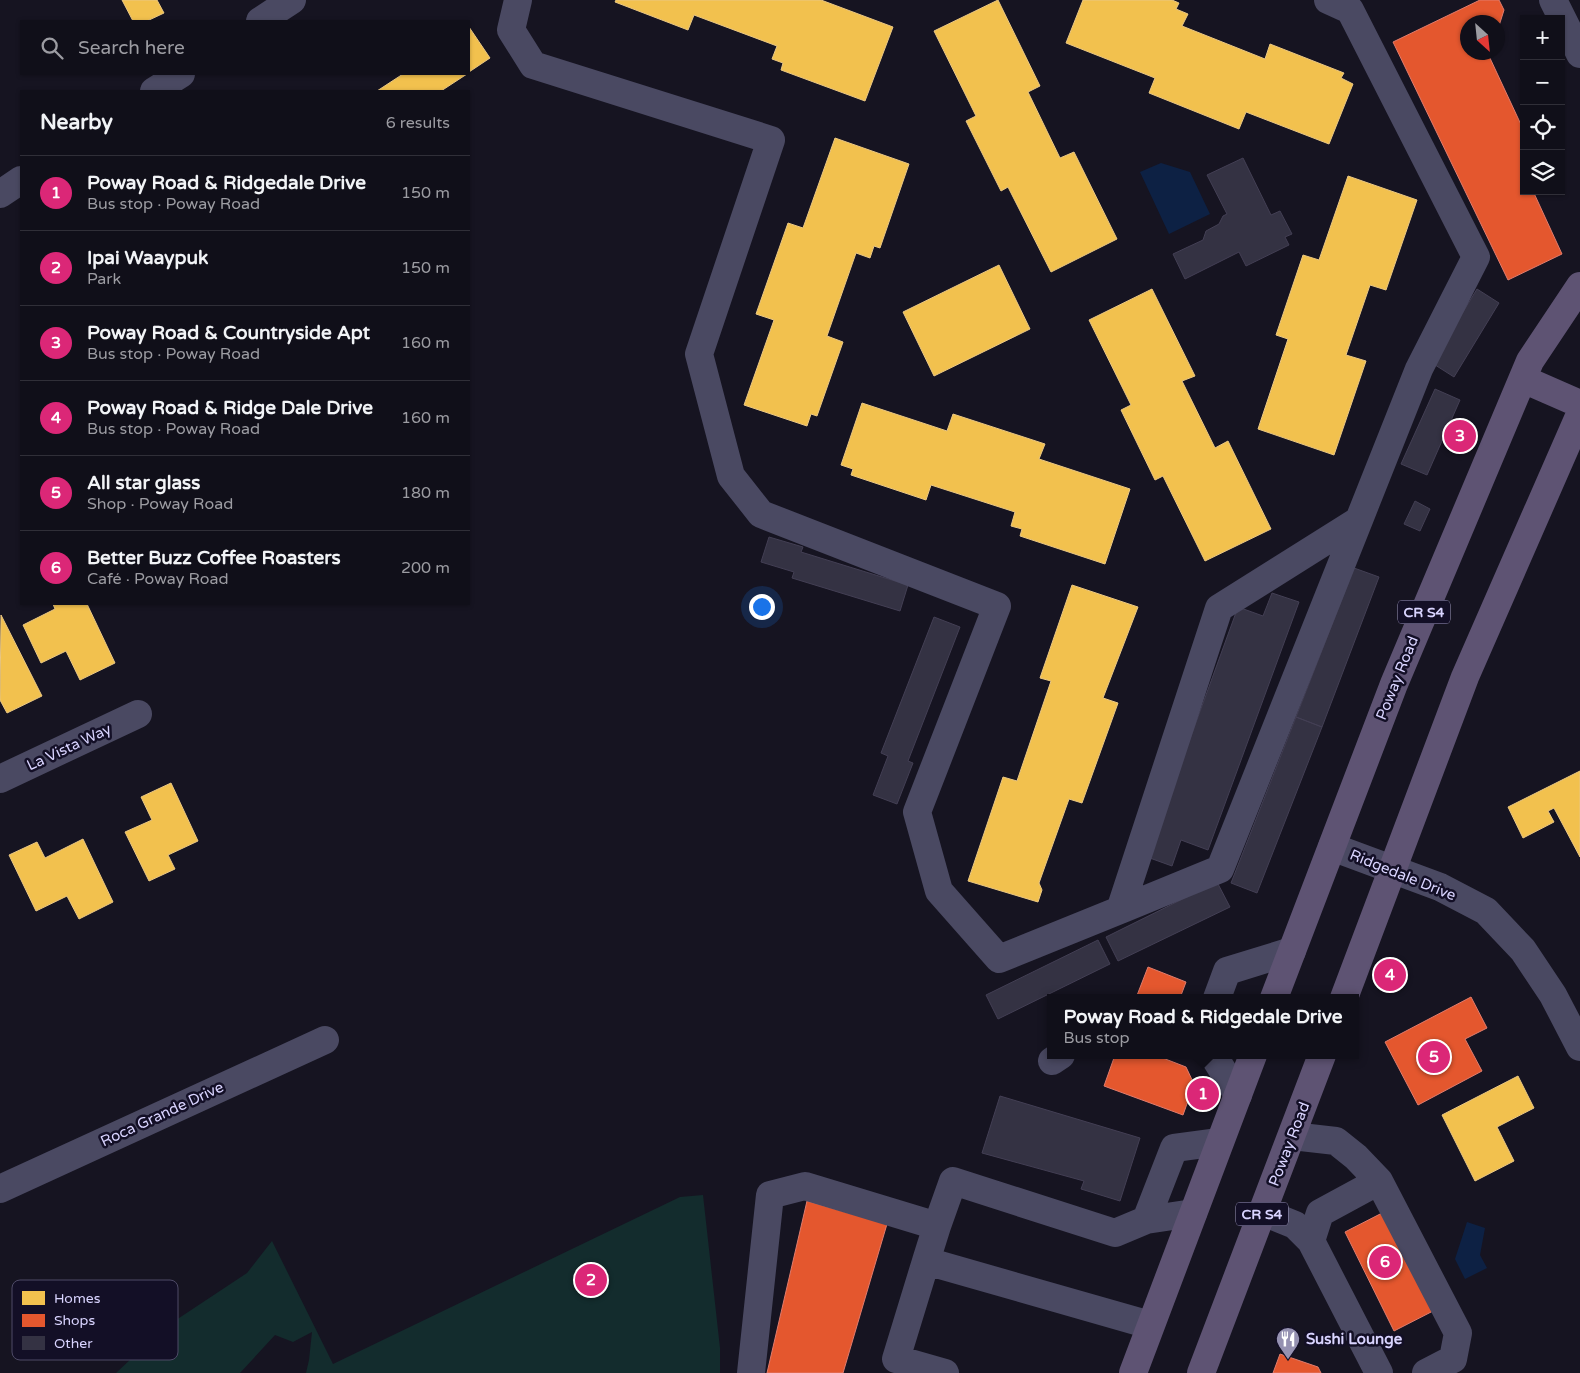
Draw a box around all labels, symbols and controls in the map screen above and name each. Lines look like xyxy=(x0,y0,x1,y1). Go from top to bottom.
north arrow xyxy=(1460,15,1505,60)
map controls xyxy=(1520,15,1565,195)
button: + xyxy=(1520,15,1565,60)
search box xyxy=(20,20,470,75)
icon: search xyxy=(38,34,66,62)
text: Search here xyxy=(78,37,185,59)
button: − xyxy=(1520,60,1565,105)
button: locate xyxy=(1520,105,1565,150)
text: Nearby xyxy=(40,110,113,135)
text: 6 results xyxy=(386,113,450,133)
button: layers xyxy=(1520,150,1565,195)
text: Poway Road & Ridgedale Drive xyxy=(87,172,366,194)
text: 1 xyxy=(51,183,61,203)
text: 150 m xyxy=(401,183,450,203)
text: Bus stop · Poway Road xyxy=(87,194,260,214)
text: Ipai Waaypuk xyxy=(87,247,208,269)
text: 2 xyxy=(51,258,61,278)
text: 150 m xyxy=(401,258,450,278)
text: Park xyxy=(87,269,121,289)
text: Poway Road & Countryside Apt xyxy=(87,322,370,344)
text: 3 xyxy=(51,333,61,353)
text: 160 m xyxy=(401,333,450,353)
text: Bus stop · Poway Road xyxy=(87,344,260,364)
text: Poway Road & Ridge Dale Drive xyxy=(87,397,373,419)
text: 4 xyxy=(51,408,61,428)
text: 160 m xyxy=(401,408,450,428)
pin: 3 xyxy=(1444,417,1476,455)
text: Bus stop · Poway Road xyxy=(87,419,260,439)
text: All star glass xyxy=(87,472,200,494)
text: 5 xyxy=(51,483,61,503)
text: 180 m xyxy=(401,483,450,503)
text: Shop · Poway Road xyxy=(87,494,233,514)
text: Better Buzz Coffee Roasters xyxy=(87,547,341,569)
text: 6 xyxy=(51,558,61,578)
text: 200 m xyxy=(401,558,450,578)
text: Café · Poway Road xyxy=(87,569,229,589)
your location xyxy=(749,594,775,620)
road number: CR S4 xyxy=(1398,600,1450,624)
street label: Poway Road xyxy=(1372,634,1422,722)
street label: La Vista Way xyxy=(24,720,114,774)
street label: Ridgedale Drive xyxy=(1347,846,1459,904)
pin: 4 xyxy=(1374,956,1406,994)
popup xyxy=(1047,994,1359,1059)
text: Poway Road & Ridgedale Drive xyxy=(1064,1006,1342,1028)
text: Bus stop xyxy=(1064,1028,1130,1048)
pin: 5 xyxy=(1418,1038,1450,1076)
pin: 1 xyxy=(1187,1075,1219,1113)
street label: Roca Grande Drive xyxy=(98,1078,226,1150)
street label: Poway Road xyxy=(1265,1099,1313,1189)
road number: CR S4 xyxy=(1236,1202,1288,1226)
pin: 6 xyxy=(1369,1243,1401,1281)
pin: 2 xyxy=(575,1261,607,1299)
legend xyxy=(12,1280,178,1360)
text: Homes xyxy=(54,1290,101,1307)
text: Shops xyxy=(54,1312,95,1329)
restaurant icon: Sushi Lounge xyxy=(1275,1326,1301,1360)
place label: Sushi Lounge xyxy=(1306,1330,1403,1349)
text: Other xyxy=(54,1335,93,1352)

